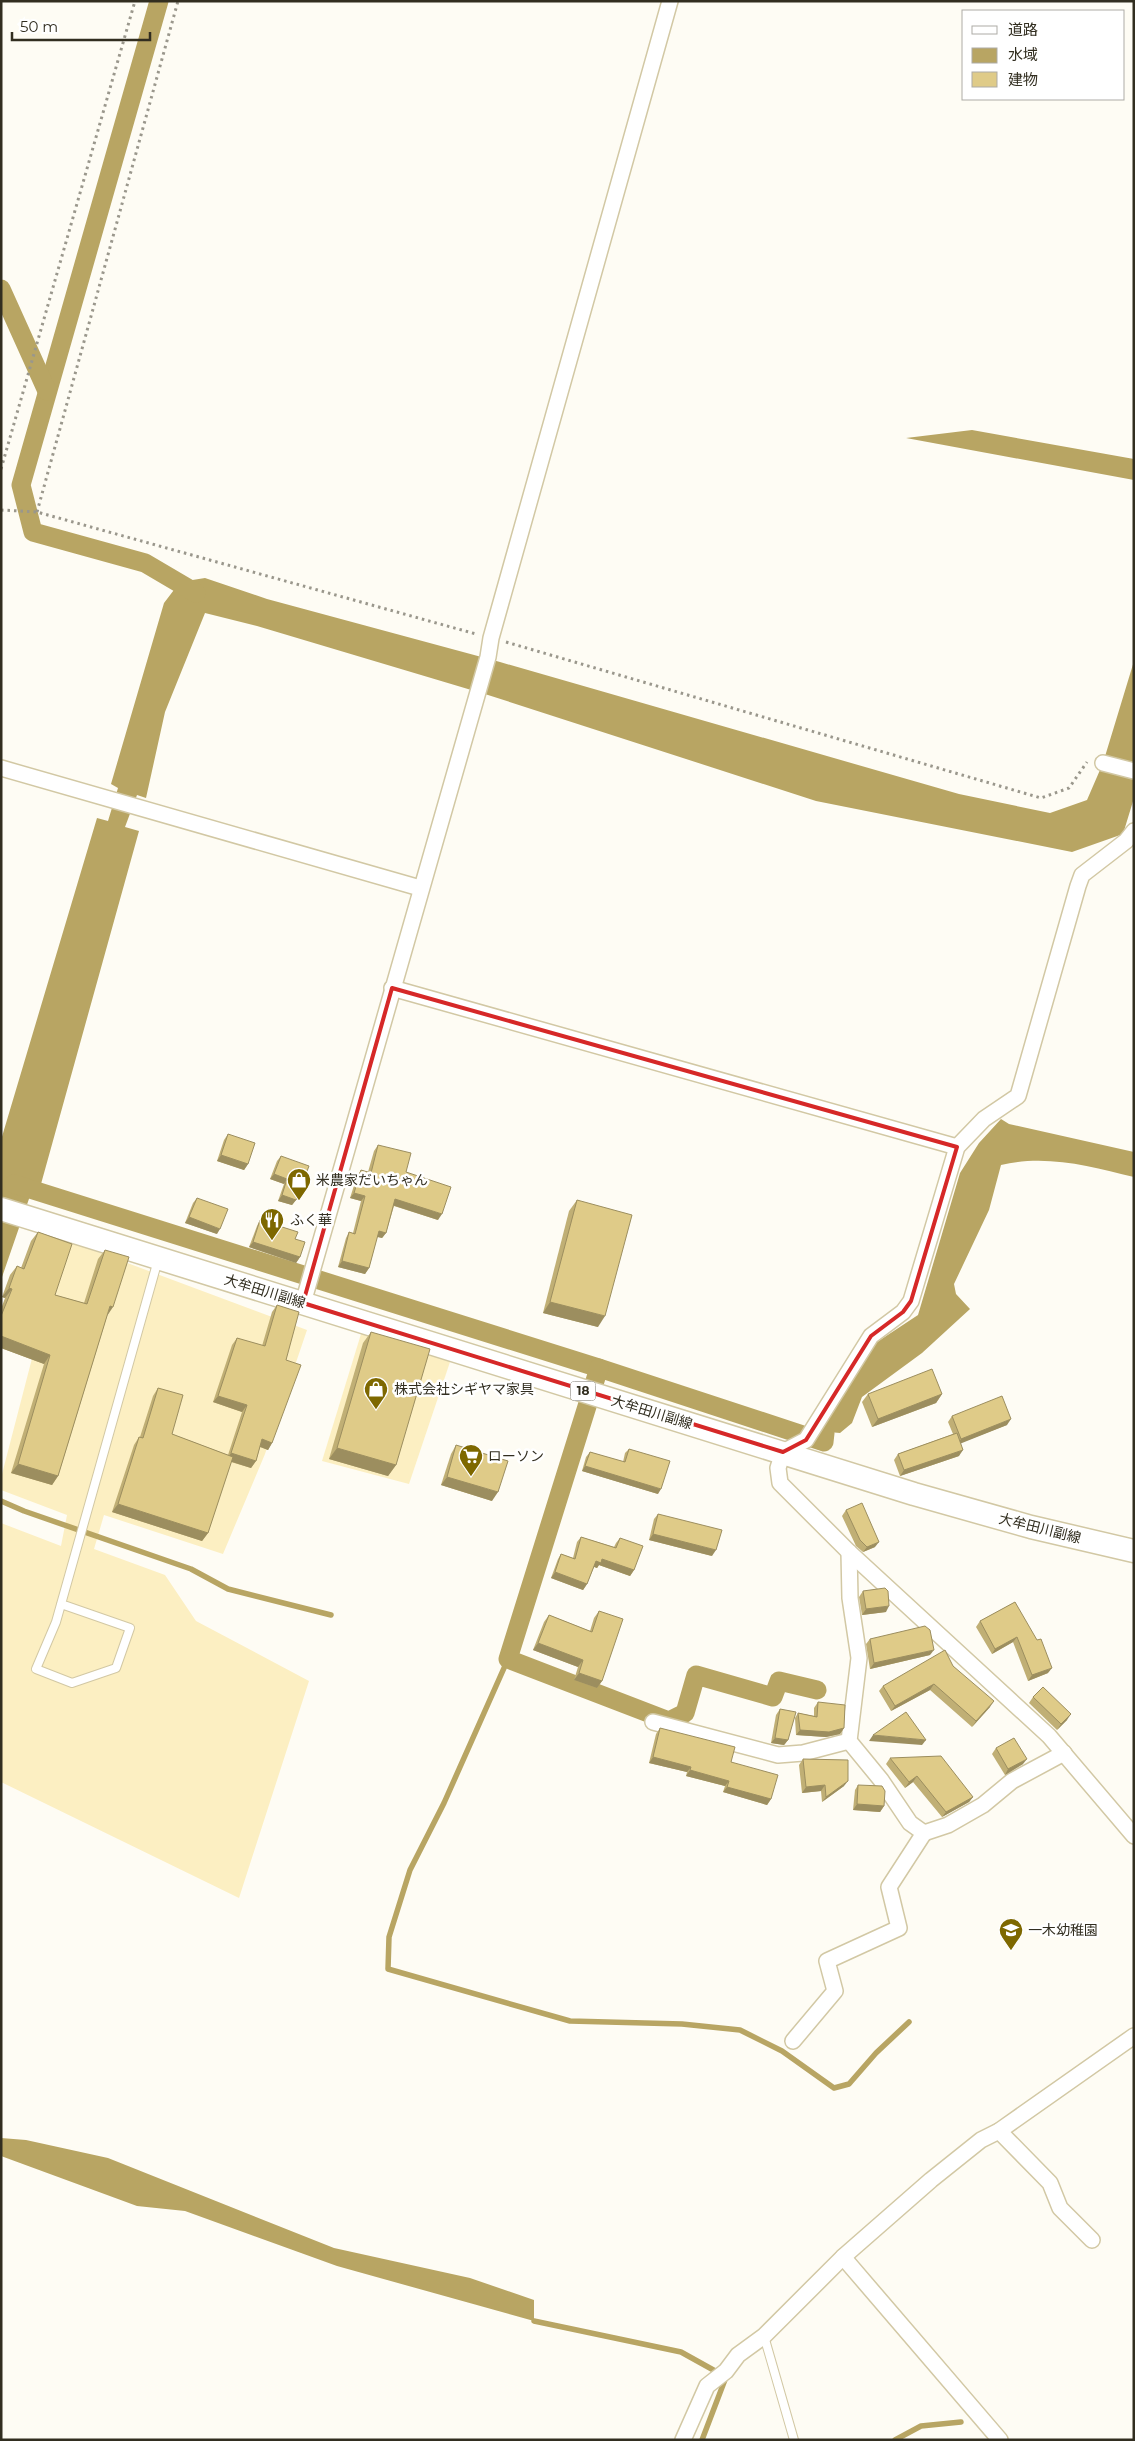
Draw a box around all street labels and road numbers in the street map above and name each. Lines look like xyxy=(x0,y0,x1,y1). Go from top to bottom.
street label: 大牟田川副線 xyxy=(222,1270,308,1312)
road number: 18 xyxy=(570,1382,596,1400)
street label: 大牟田川副線 xyxy=(609,1391,695,1433)
street label: 大牟田川副線 xyxy=(997,1509,1083,1547)

